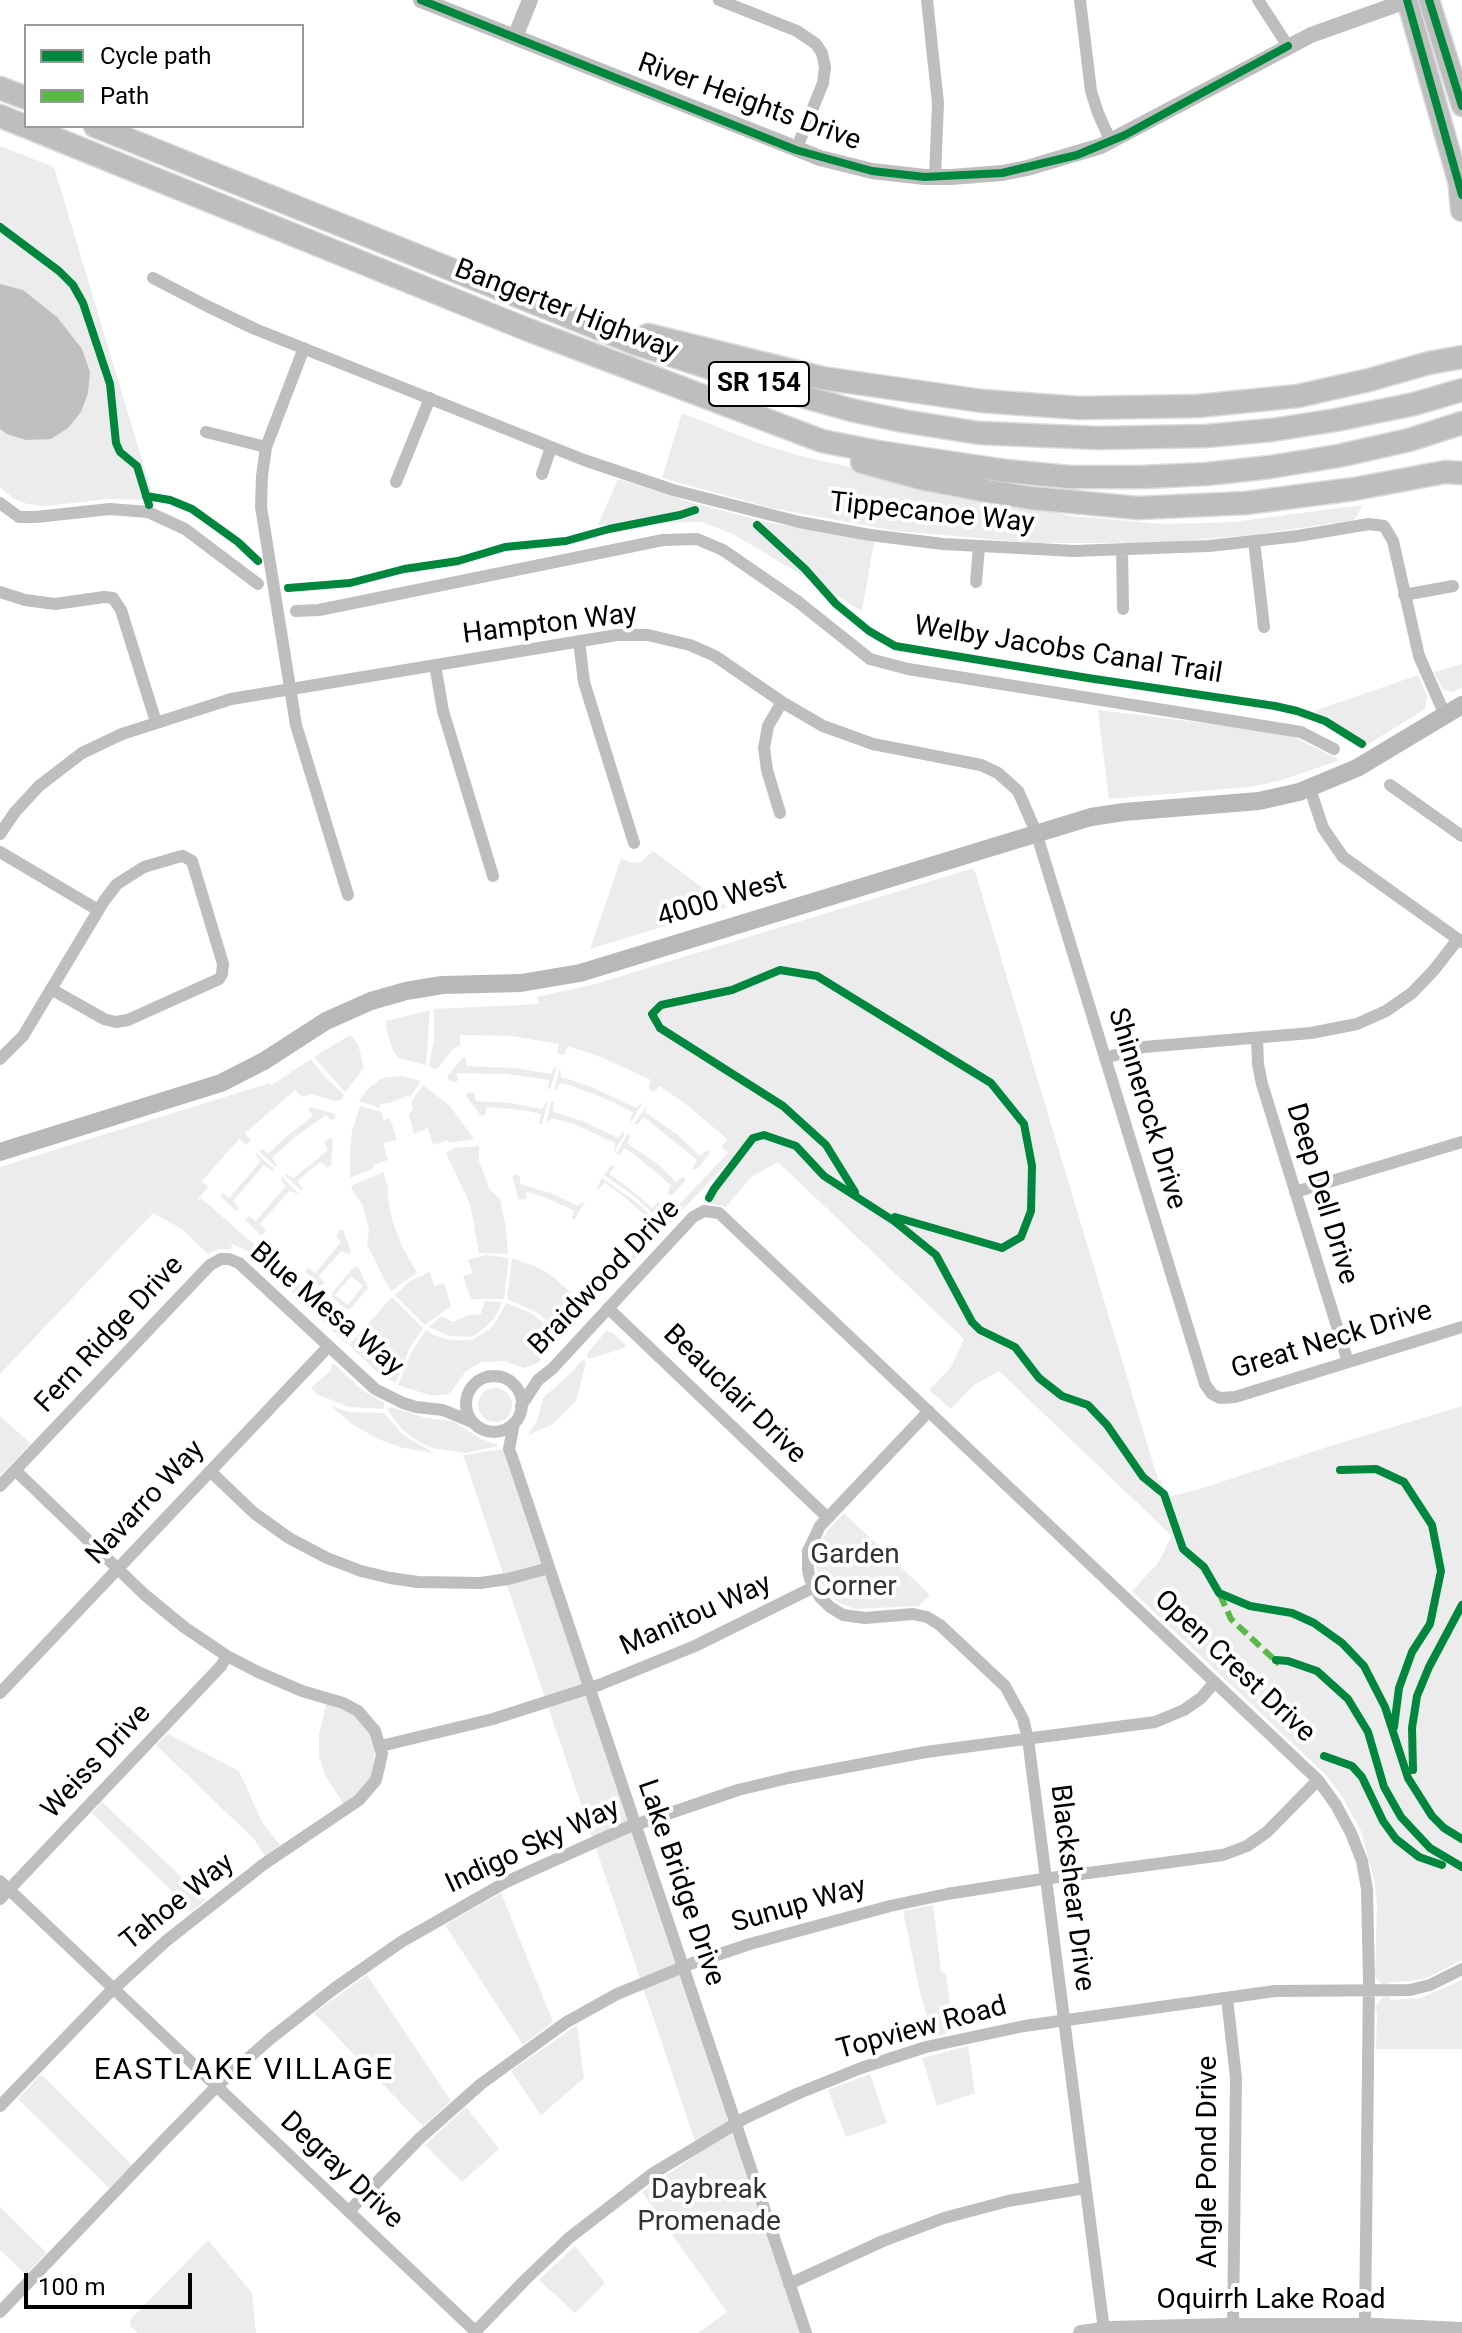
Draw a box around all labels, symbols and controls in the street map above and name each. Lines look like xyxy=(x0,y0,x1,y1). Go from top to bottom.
legend xyxy=(24,24,304,128)
text: Cycle path xyxy=(100,42,212,70)
street label: River Heights Drive xyxy=(633,47,865,159)
text: Path xyxy=(100,82,149,110)
street label: Bangerter Highway xyxy=(450,253,682,369)
road number: SR 154 xyxy=(709,362,809,406)
street label: Tippecanoe Way xyxy=(828,487,1036,541)
street label: Hampton Way xyxy=(461,598,639,652)
street label: Welby Jacobs Canal Trail xyxy=(911,610,1225,692)
street label: 4000 West xyxy=(654,865,790,935)
street label: Shinnerock Drive xyxy=(1099,1004,1193,1214)
street label: Deep Dell Drive xyxy=(1278,1099,1364,1289)
street label: Braidwood Drive xyxy=(522,1193,688,1363)
street label: Blue Mesa Way xyxy=(242,1236,410,1384)
street label: Fern Ridge Drive xyxy=(29,1250,191,1420)
street label: Great Neck Drive xyxy=(1228,1295,1436,1387)
street label: Beauclair Drive xyxy=(656,1318,812,1472)
street label: Navarro Way xyxy=(80,1434,212,1572)
park label: Garden Corner xyxy=(810,1539,900,1605)
street label: Manitou Way xyxy=(615,1568,777,1664)
street label: Open Crest Drive xyxy=(1146,1584,1322,1750)
street label: Weiss Drive xyxy=(35,1698,159,1826)
street label: Lake Bridge Drive xyxy=(629,1775,731,1991)
street label: Blackshear Drive xyxy=(1042,1783,1100,1993)
street label: Indigo Sky Way xyxy=(441,1792,625,1902)
street label: Tahoe Way xyxy=(114,1847,242,1959)
street label: Sunup Way xyxy=(728,1871,870,1941)
street label: Topview Road xyxy=(833,1990,1011,2068)
district label: EASTLAKE VILLAGE xyxy=(94,2053,394,2089)
street label: Angle Pond Drive xyxy=(1192,2056,1226,2268)
street label: Degray Drive xyxy=(272,2106,410,2236)
park label: Daybreak Promenade xyxy=(637,2174,781,2240)
scale bar xyxy=(28,2257,196,2307)
text: 100 m xyxy=(38,2273,105,2301)
street label: Oquirrh Lake Road xyxy=(1156,2284,1386,2318)

